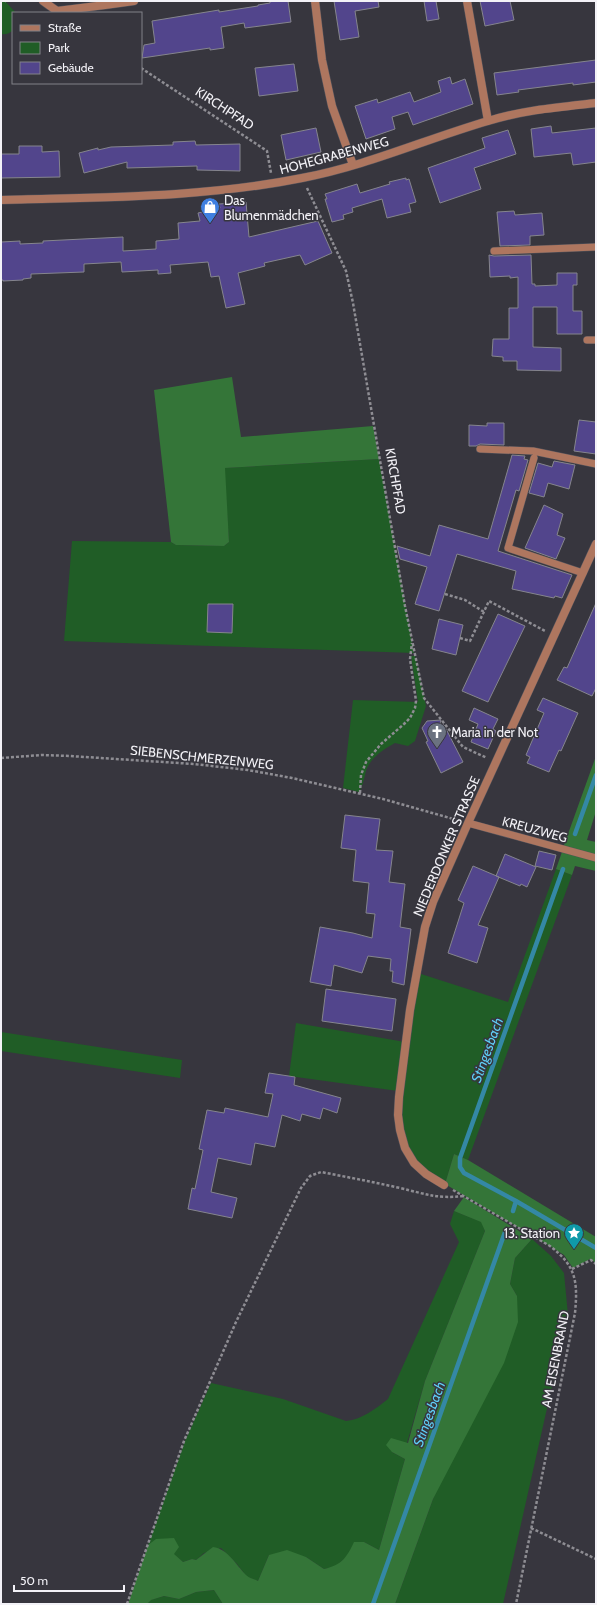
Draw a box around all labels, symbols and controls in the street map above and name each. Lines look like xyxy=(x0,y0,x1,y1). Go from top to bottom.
legend xyxy=(12,12,142,84)
text: Straße xyxy=(48,20,81,35)
text: Park xyxy=(48,40,70,55)
text: Gebäude xyxy=(48,60,94,75)
street label: KIRCHPFAD xyxy=(193,83,257,133)
street label: HOHEGRABENWEG xyxy=(278,133,391,177)
place label: Das Blumenmädchen xyxy=(224,192,319,223)
shop icon: Das Blumenmädchen xyxy=(199,196,221,224)
street label: KIRCHPFAD xyxy=(382,447,410,515)
church icon: Maria in der Not xyxy=(426,721,448,749)
place label: Maria in der Not xyxy=(451,724,539,740)
street label: SIEBENSCHMERZENWEG xyxy=(130,742,275,773)
street label: NIEDERDONKER STRASSE xyxy=(409,773,483,919)
street label: KREUZWEG xyxy=(501,813,570,845)
water label: Stingesbach xyxy=(467,1015,507,1085)
place icon: 13. Station xyxy=(563,1222,585,1250)
place label: 13. Station xyxy=(504,1225,560,1241)
street label: AM EISENBRAND xyxy=(538,1309,572,1409)
water label: Stingesbach xyxy=(409,1379,449,1449)
scale bar xyxy=(14,1567,124,1593)
text: 50 m xyxy=(20,1573,48,1588)

